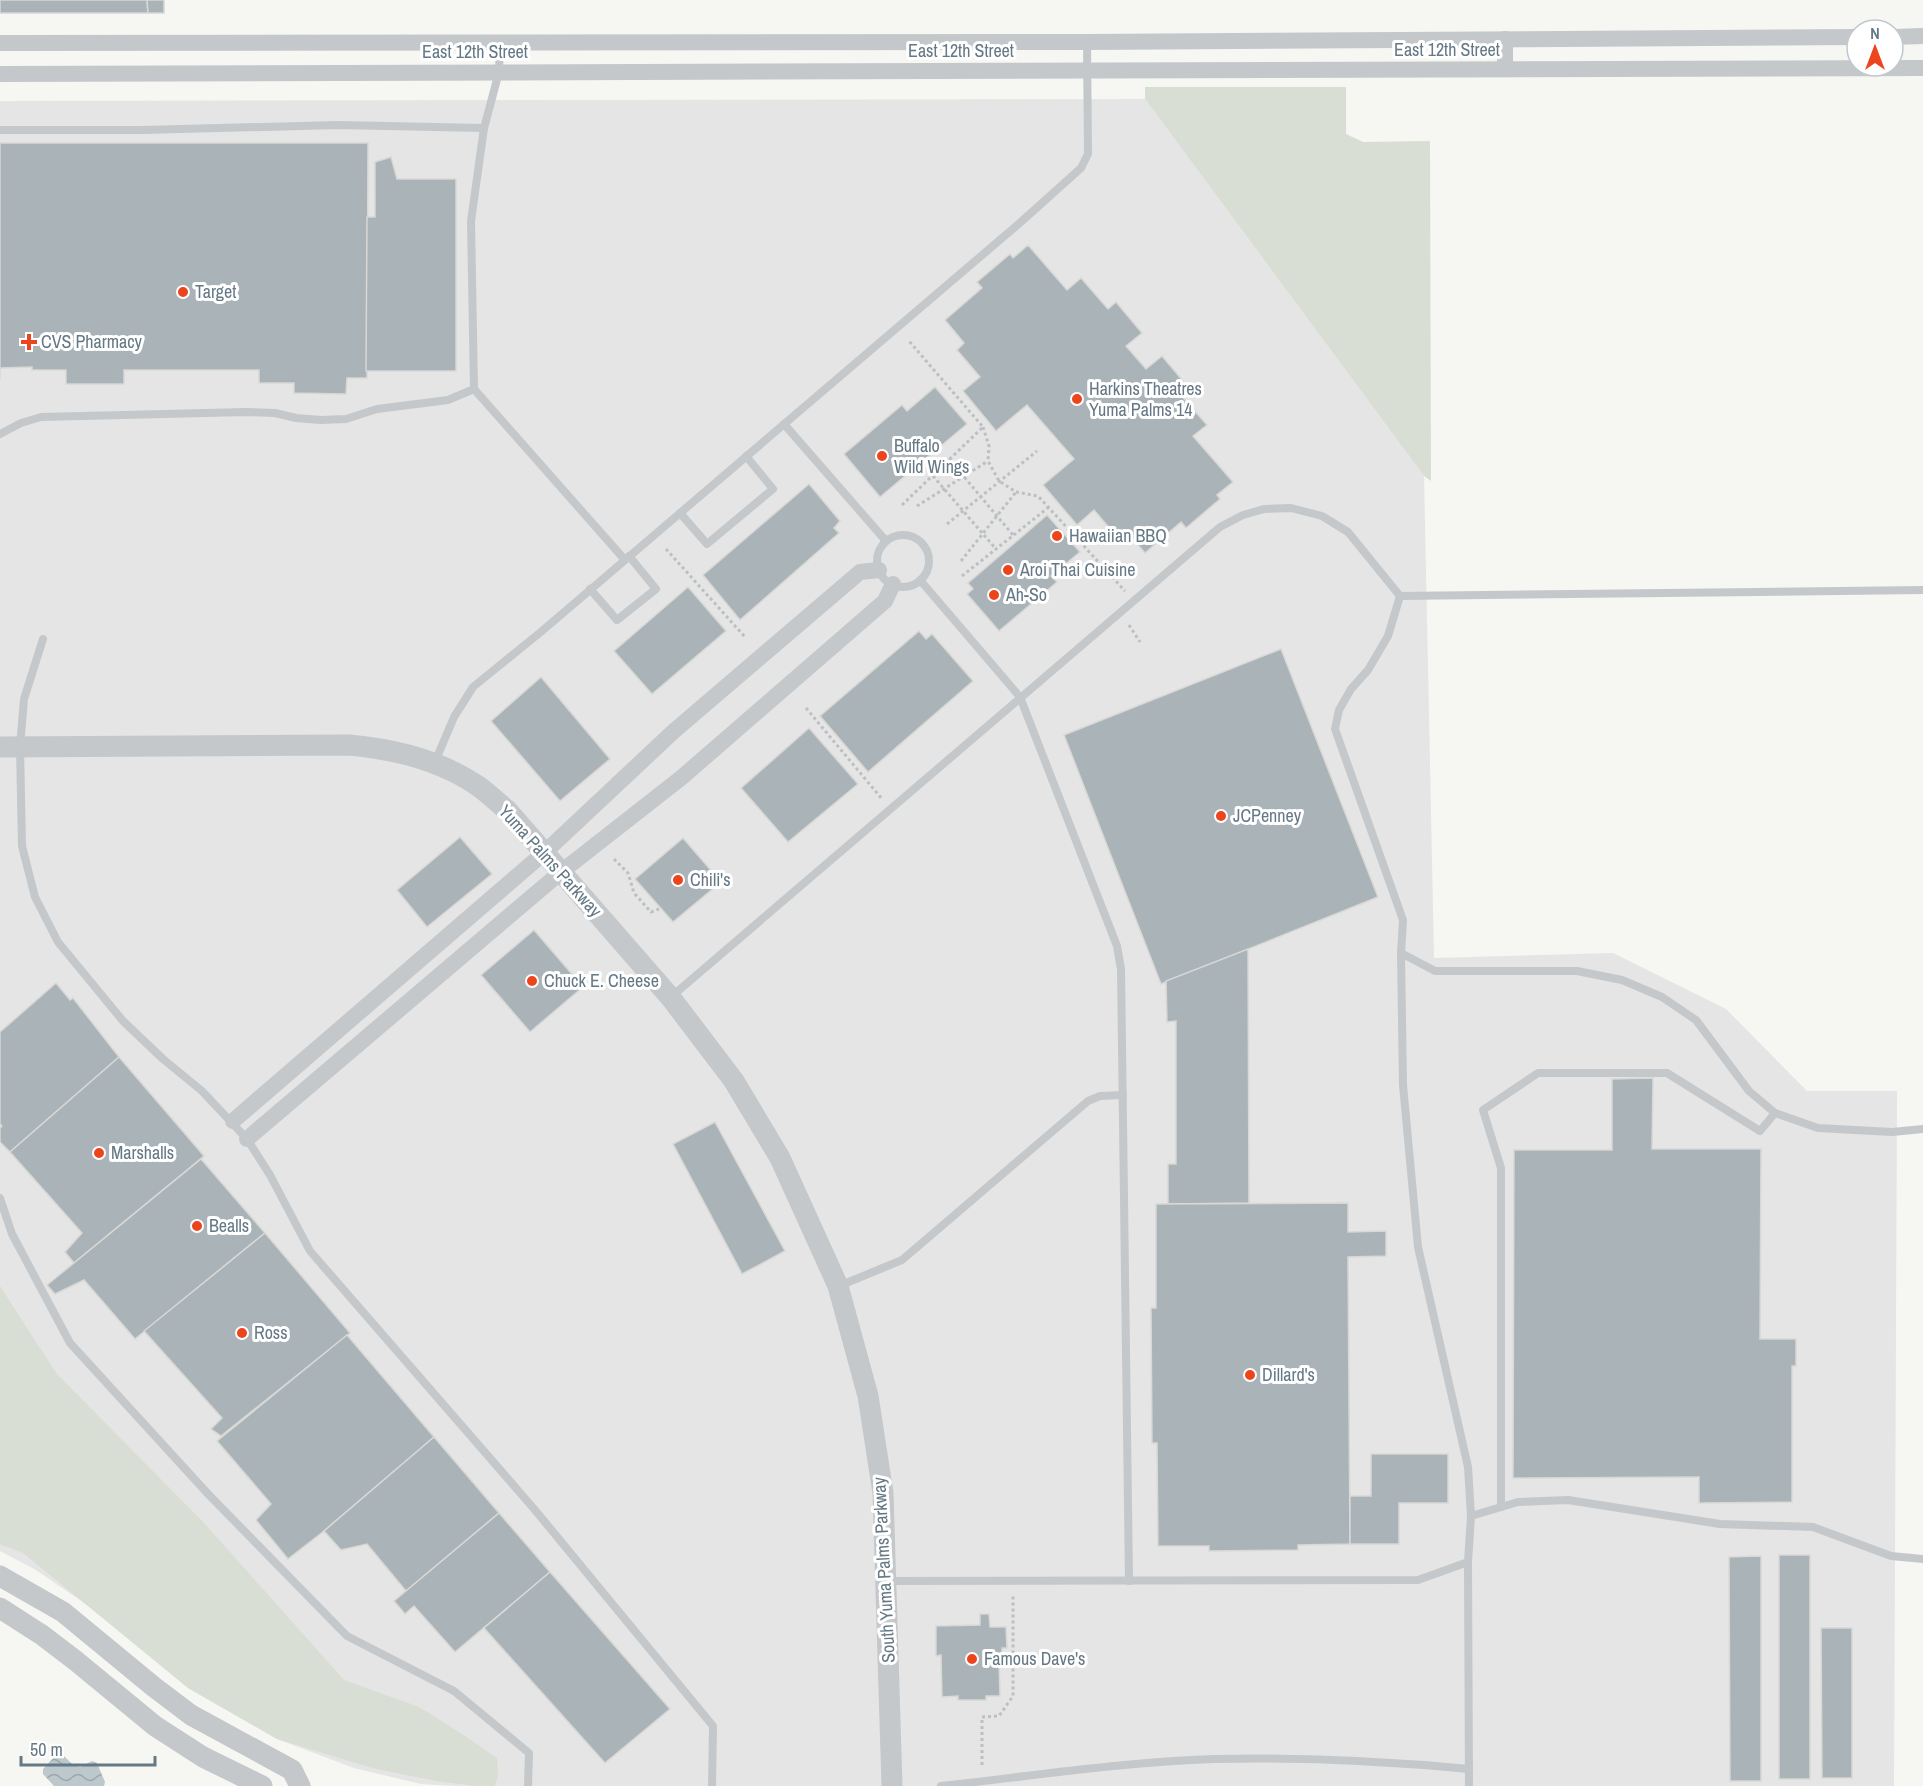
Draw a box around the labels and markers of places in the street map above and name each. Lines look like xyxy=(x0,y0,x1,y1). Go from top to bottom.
place label: Target xyxy=(195,279,236,304)
marker: Target xyxy=(176,285,190,299)
place label: CVS Pharmacy xyxy=(41,329,143,354)
marker: CVS Pharmacy xyxy=(22,335,36,349)
place label: Harkins Theatres Yuma Palms 14 xyxy=(1089,376,1202,422)
marker: Harkins Theatres Yuma Palms 14 xyxy=(1070,392,1084,406)
place label: Buffalo Wild Wings xyxy=(894,433,969,479)
marker: Buffalo Wild Wings xyxy=(875,449,889,463)
place label: Hawaiian BBQ xyxy=(1069,523,1167,548)
marker: Hawaiian BBQ xyxy=(1050,529,1064,543)
place label: Aroi Thai Cuisine xyxy=(1019,557,1135,582)
marker: Aroi Thai Cuisine xyxy=(1001,563,1015,577)
place label: Ah-So xyxy=(1005,582,1047,607)
marker: Ah-So xyxy=(987,588,1001,602)
place label: JCPenney xyxy=(1233,803,1302,828)
marker: JCPenney xyxy=(1214,809,1228,823)
place label: Chili's xyxy=(690,867,731,892)
marker: Chili's xyxy=(671,873,685,887)
place label: Chuck E. Cheese xyxy=(544,968,659,993)
marker: Chuck E. Cheese xyxy=(525,974,539,988)
place label: Marshalls xyxy=(111,1140,174,1165)
marker: Marshalls xyxy=(92,1146,106,1160)
place label: Bealls xyxy=(209,1213,249,1238)
marker: Bealls xyxy=(190,1219,204,1233)
place label: Ross xyxy=(254,1320,288,1345)
marker: Ross xyxy=(235,1326,249,1340)
place label: Dillard's xyxy=(1262,1362,1315,1387)
marker: Dillard's xyxy=(1243,1368,1257,1382)
place label: Famous Dave's xyxy=(984,1646,1085,1671)
marker: Famous Dave's xyxy=(965,1652,979,1666)

